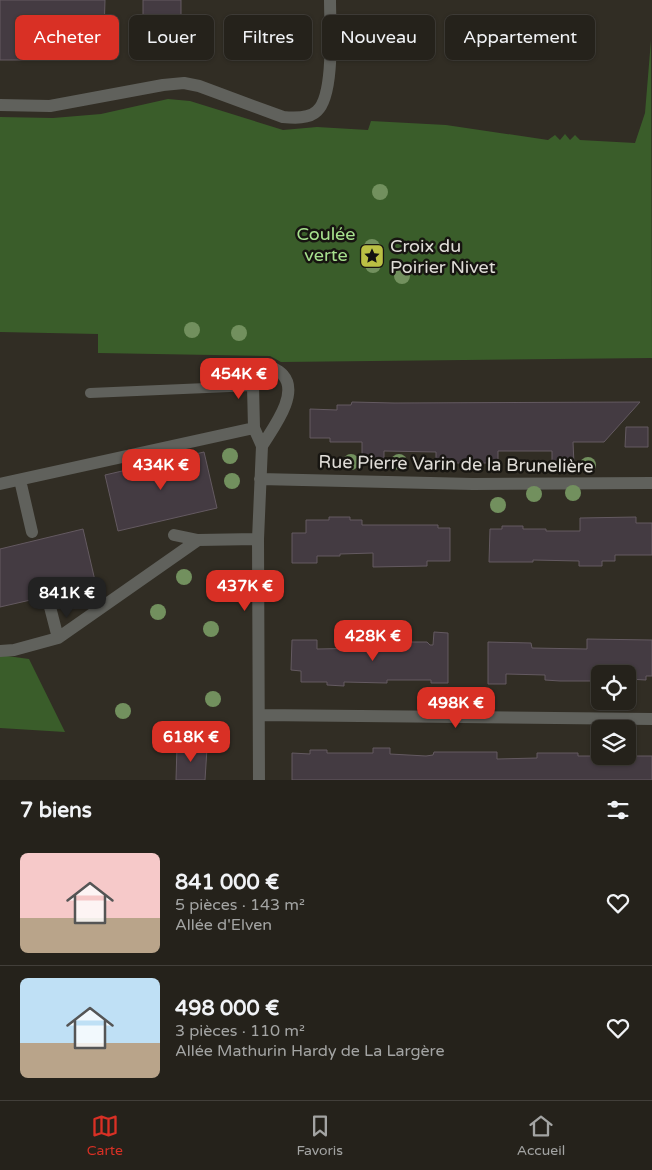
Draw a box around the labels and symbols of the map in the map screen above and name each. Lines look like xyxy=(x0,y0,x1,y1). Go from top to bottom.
park label: Coulée verte xyxy=(297,223,356,266)
place label: Croix du Poirier Nivet xyxy=(390,235,496,278)
place icon: Croix du Poirier Nivet xyxy=(359,243,385,269)
pin: 454K € xyxy=(198,358,280,400)
pin: 434K € xyxy=(120,448,202,491)
street label: Rue Pierre Varin de la Brunelière xyxy=(318,451,594,477)
pin: 437K € xyxy=(204,570,286,612)
pin: 841K € xyxy=(26,576,108,619)
pin: 428K € xyxy=(332,620,414,662)
pin: 498K € xyxy=(415,686,497,729)
pin: 618K € xyxy=(150,720,232,763)

